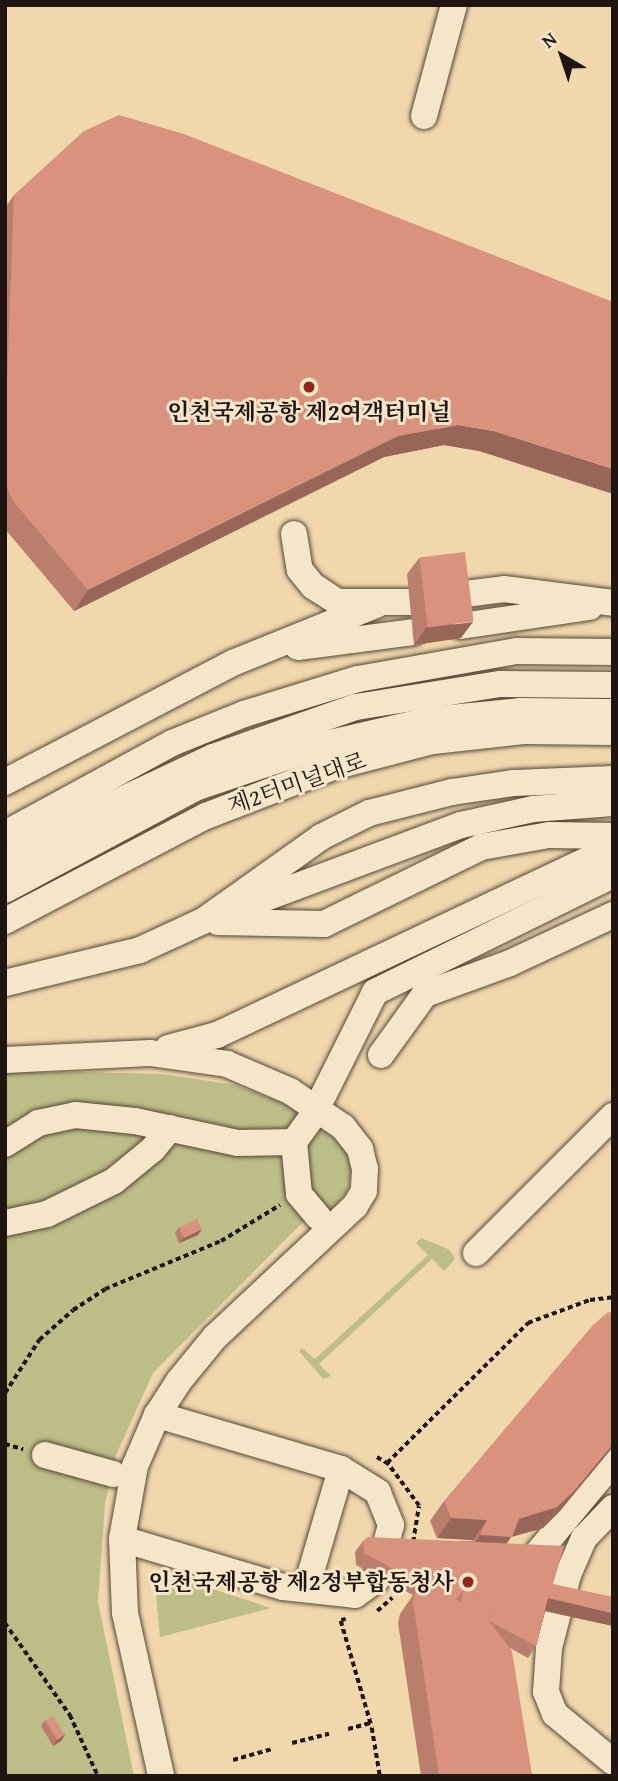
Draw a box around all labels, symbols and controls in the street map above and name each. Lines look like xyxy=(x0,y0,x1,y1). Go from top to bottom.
north arrow xyxy=(527,21,597,91)
text: N xyxy=(535,25,563,55)
marker: 인천국제공항 제2여객터미널 xyxy=(301,379,317,395)
place label: 인천국제공항 제2여객터미널 xyxy=(167,398,451,426)
street label: 제2터미널대로 xyxy=(224,746,370,820)
place label: 인천국제공항 제2정부합동청사 xyxy=(148,1568,454,1596)
marker: 인천국제공항 제2정부합동청사 xyxy=(460,1574,476,1590)

